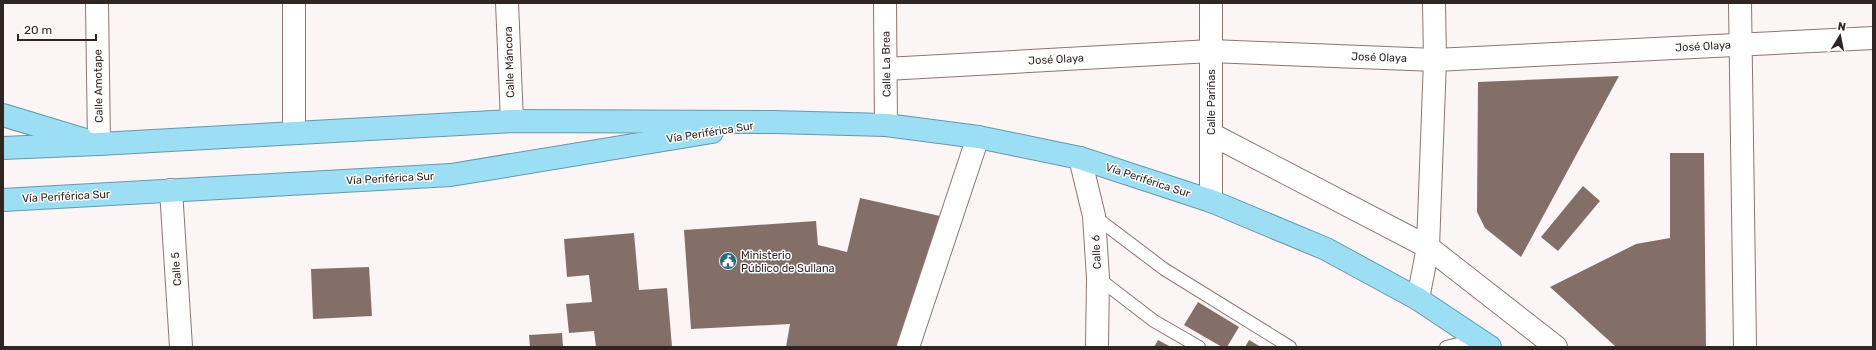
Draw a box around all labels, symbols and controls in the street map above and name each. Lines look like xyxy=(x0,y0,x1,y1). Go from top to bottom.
scale bar xyxy=(18,16,96,42)
north arrow xyxy=(1820,16,1860,56)
text: N xyxy=(1837,20,1847,34)
text: 20 m xyxy=(24,23,52,37)
street label: Calle Máncora xyxy=(502,26,517,98)
street label: Calle La Brea xyxy=(879,31,894,97)
street label: José Olaya xyxy=(1675,39,1731,54)
street label: Calle Amotape xyxy=(91,49,106,123)
street label: José Olaya xyxy=(1351,50,1407,65)
street label: José Olaya xyxy=(1028,52,1084,67)
street label: Calle Pariñas xyxy=(1205,69,1218,135)
street label: Vía Periférica Sur xyxy=(666,119,755,146)
street label: Vía Periférica Sur xyxy=(1104,161,1193,201)
street label: Vía Periférica Sur xyxy=(346,170,435,187)
street label: Vía Periférica Sur xyxy=(22,188,111,205)
street label: Calle 6 xyxy=(1089,234,1104,269)
place label: Ministerio Público de Sullana xyxy=(741,249,835,275)
street label: Calle 5 xyxy=(169,251,184,286)
public building icon: Ministerio Público de Sullana xyxy=(718,251,738,271)

